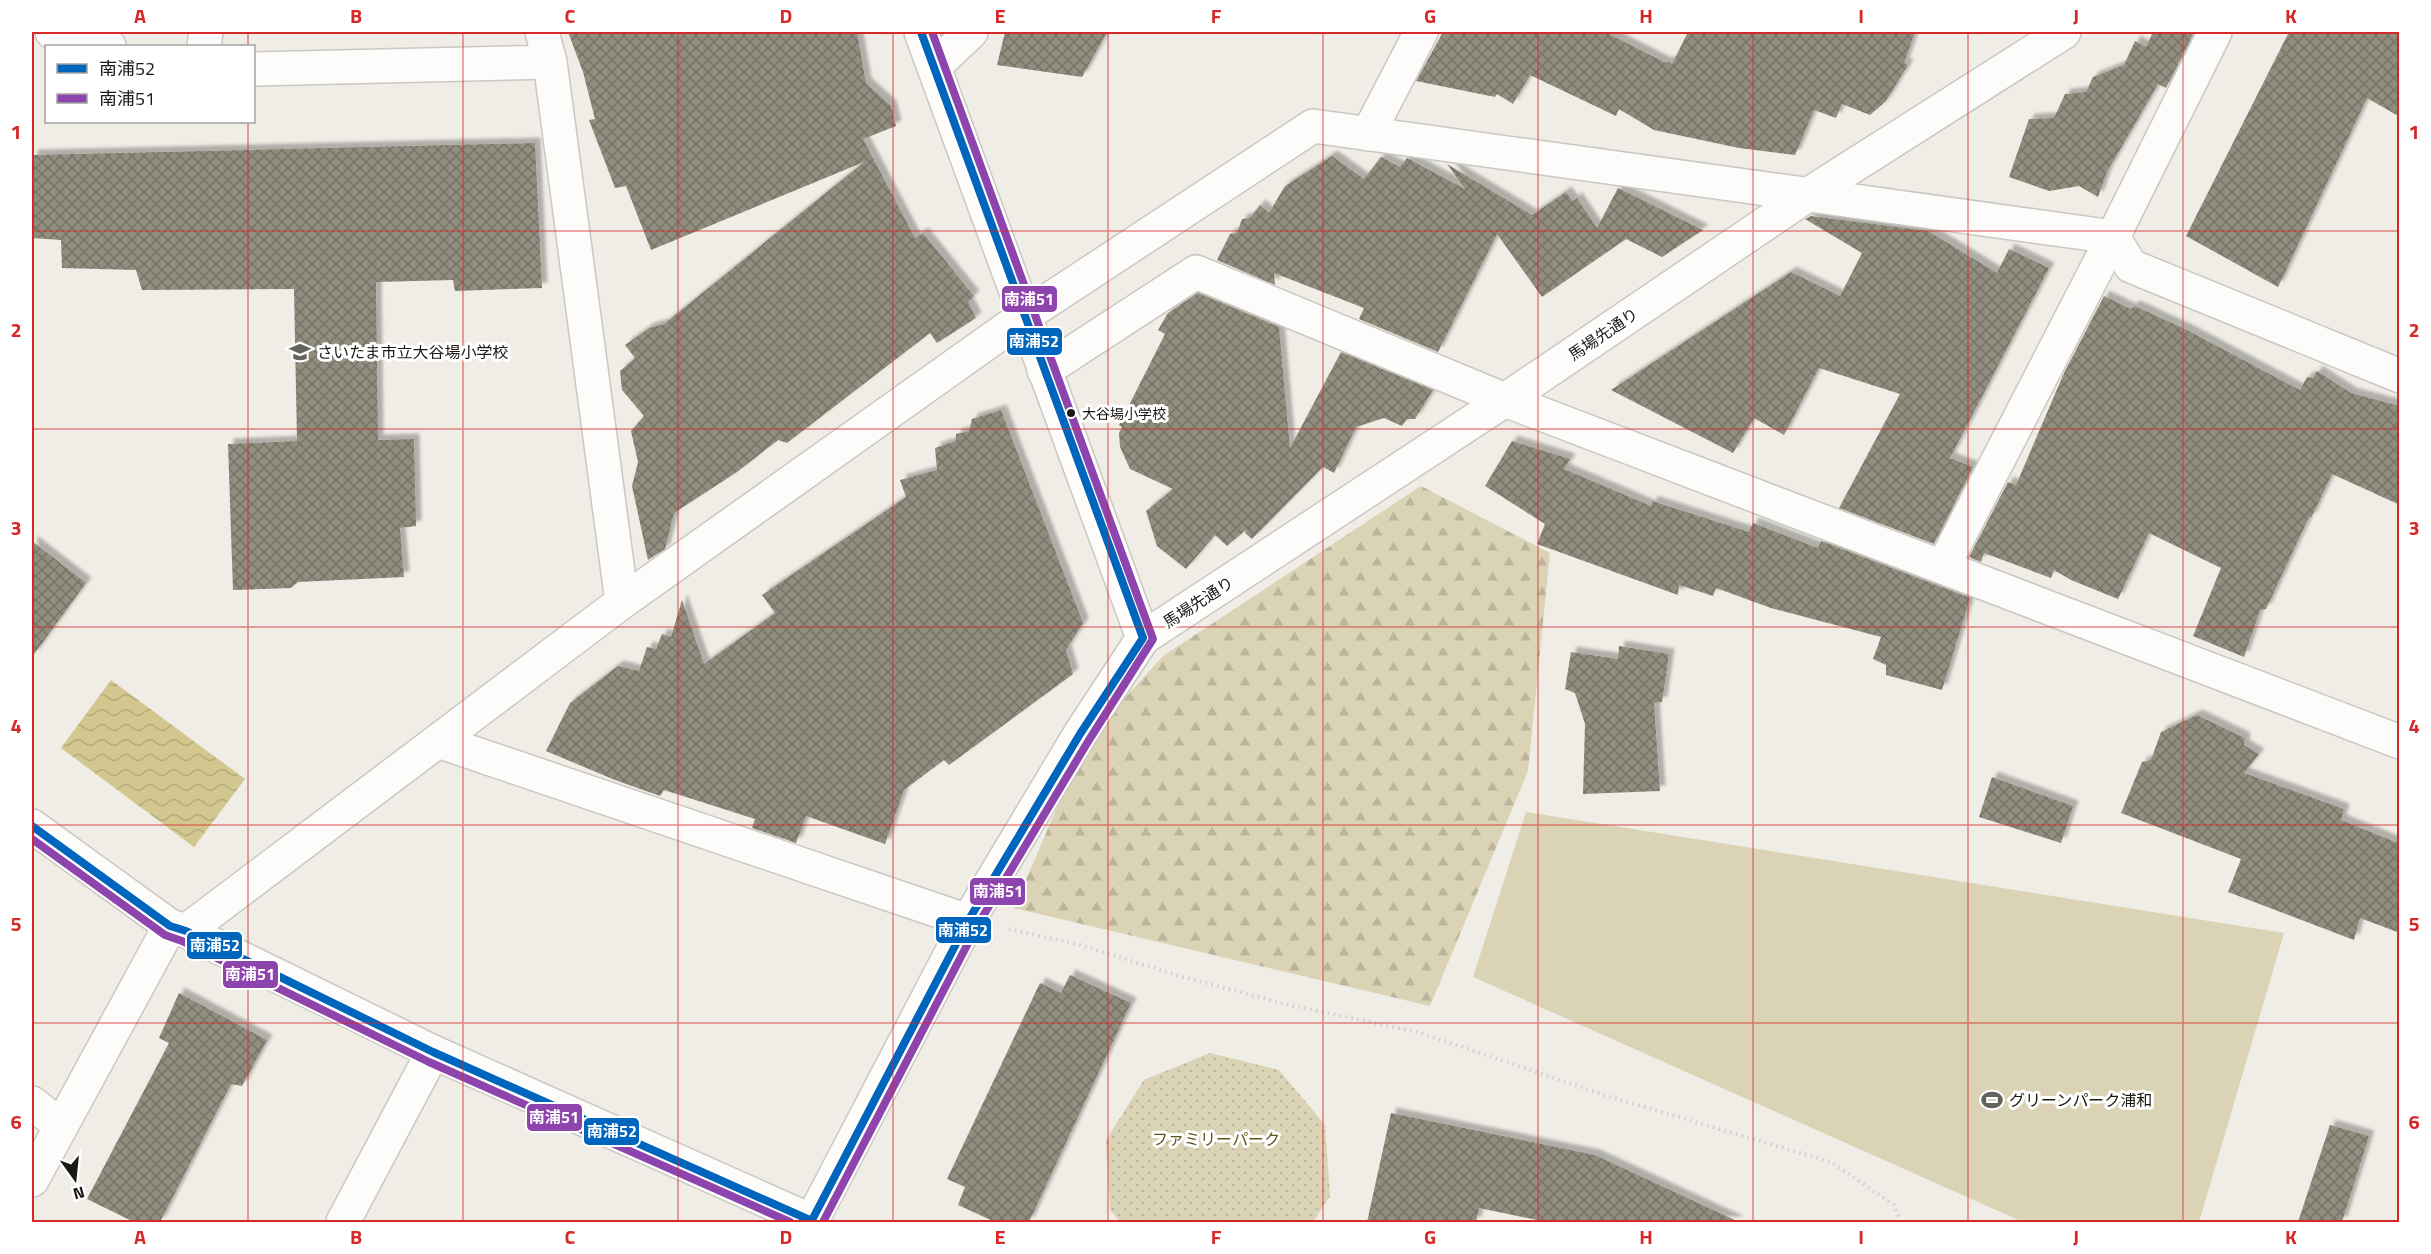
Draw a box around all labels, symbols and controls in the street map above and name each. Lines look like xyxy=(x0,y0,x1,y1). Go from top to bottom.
text: A xyxy=(134,0,146,31)
text: B xyxy=(350,0,362,31)
text: C xyxy=(565,0,576,31)
text: D xyxy=(780,0,792,31)
text: E xyxy=(994,0,1006,31)
text: F xyxy=(1211,0,1222,31)
text: G xyxy=(1424,0,1436,31)
text: H xyxy=(1639,0,1653,31)
text: I xyxy=(1858,0,1864,31)
text: J xyxy=(2073,0,2079,31)
text: K xyxy=(2285,0,2297,31)
legend xyxy=(45,45,255,123)
text: 南浦52 xyxy=(99,55,155,82)
text: 南浦51 xyxy=(99,85,155,112)
text: 1 xyxy=(10,116,22,147)
text: 1 xyxy=(2408,116,2420,147)
line badge: 南浦51 xyxy=(1001,285,1058,313)
text: 南浦51 xyxy=(1004,287,1054,311)
street label: 馬場先通り xyxy=(1563,302,1643,366)
text: 2 xyxy=(10,314,22,345)
text: 2 xyxy=(2408,314,2420,345)
line badge: 南浦52 xyxy=(1006,327,1063,356)
text: 南浦52 xyxy=(1009,329,1059,353)
school or university icon: さいたま市立大谷場小学校 xyxy=(288,340,312,364)
place label: さいたま市立大谷場小学校 xyxy=(317,340,509,364)
place label: 大谷場小学校 xyxy=(1082,403,1166,424)
marker: 大谷場小学校 xyxy=(1065,407,1077,419)
text: 3 xyxy=(10,512,22,543)
text: 3 xyxy=(2408,512,2420,543)
street label: 馬場先通り xyxy=(1158,570,1238,634)
text: 4 xyxy=(10,710,22,741)
text: 4 xyxy=(2408,710,2420,741)
line badge: 南浦51 xyxy=(969,877,1026,906)
text: 南浦51 xyxy=(973,879,1023,903)
text: 5 xyxy=(10,908,22,939)
text: 5 xyxy=(2408,908,2420,939)
line badge: 南浦52 xyxy=(935,916,992,944)
text: 南浦52 xyxy=(938,918,988,942)
line badge: 南浦52 xyxy=(186,931,243,960)
text: 南浦52 xyxy=(190,933,240,957)
line badge: 南浦51 xyxy=(222,960,279,989)
text: 南浦51 xyxy=(225,962,275,986)
sports icon: グリーンパーク浦和 xyxy=(1980,1088,2004,1112)
place label: グリーンパーク浦和 xyxy=(2009,1088,2152,1112)
line badge: 南浦51 xyxy=(526,1103,583,1132)
text: 南浦51 xyxy=(529,1105,579,1129)
text: 6 xyxy=(10,1106,22,1137)
text: 6 xyxy=(2408,1106,2420,1137)
line badge: 南浦52 xyxy=(583,1117,640,1146)
text: 南浦52 xyxy=(587,1119,637,1143)
park label: ファミリーパーク xyxy=(1152,1127,1280,1151)
north arrow xyxy=(45,1149,105,1209)
text: N xyxy=(70,1180,87,1207)
text: A xyxy=(134,1221,146,1252)
text: B xyxy=(350,1221,362,1252)
text: C xyxy=(565,1221,576,1252)
text: D xyxy=(780,1221,792,1252)
text: E xyxy=(994,1221,1006,1252)
text: F xyxy=(1211,1221,1222,1252)
text: G xyxy=(1424,1221,1436,1252)
text: H xyxy=(1639,1221,1653,1252)
text: I xyxy=(1858,1221,1864,1252)
text: J xyxy=(2073,1221,2079,1252)
text: K xyxy=(2285,1221,2297,1252)

